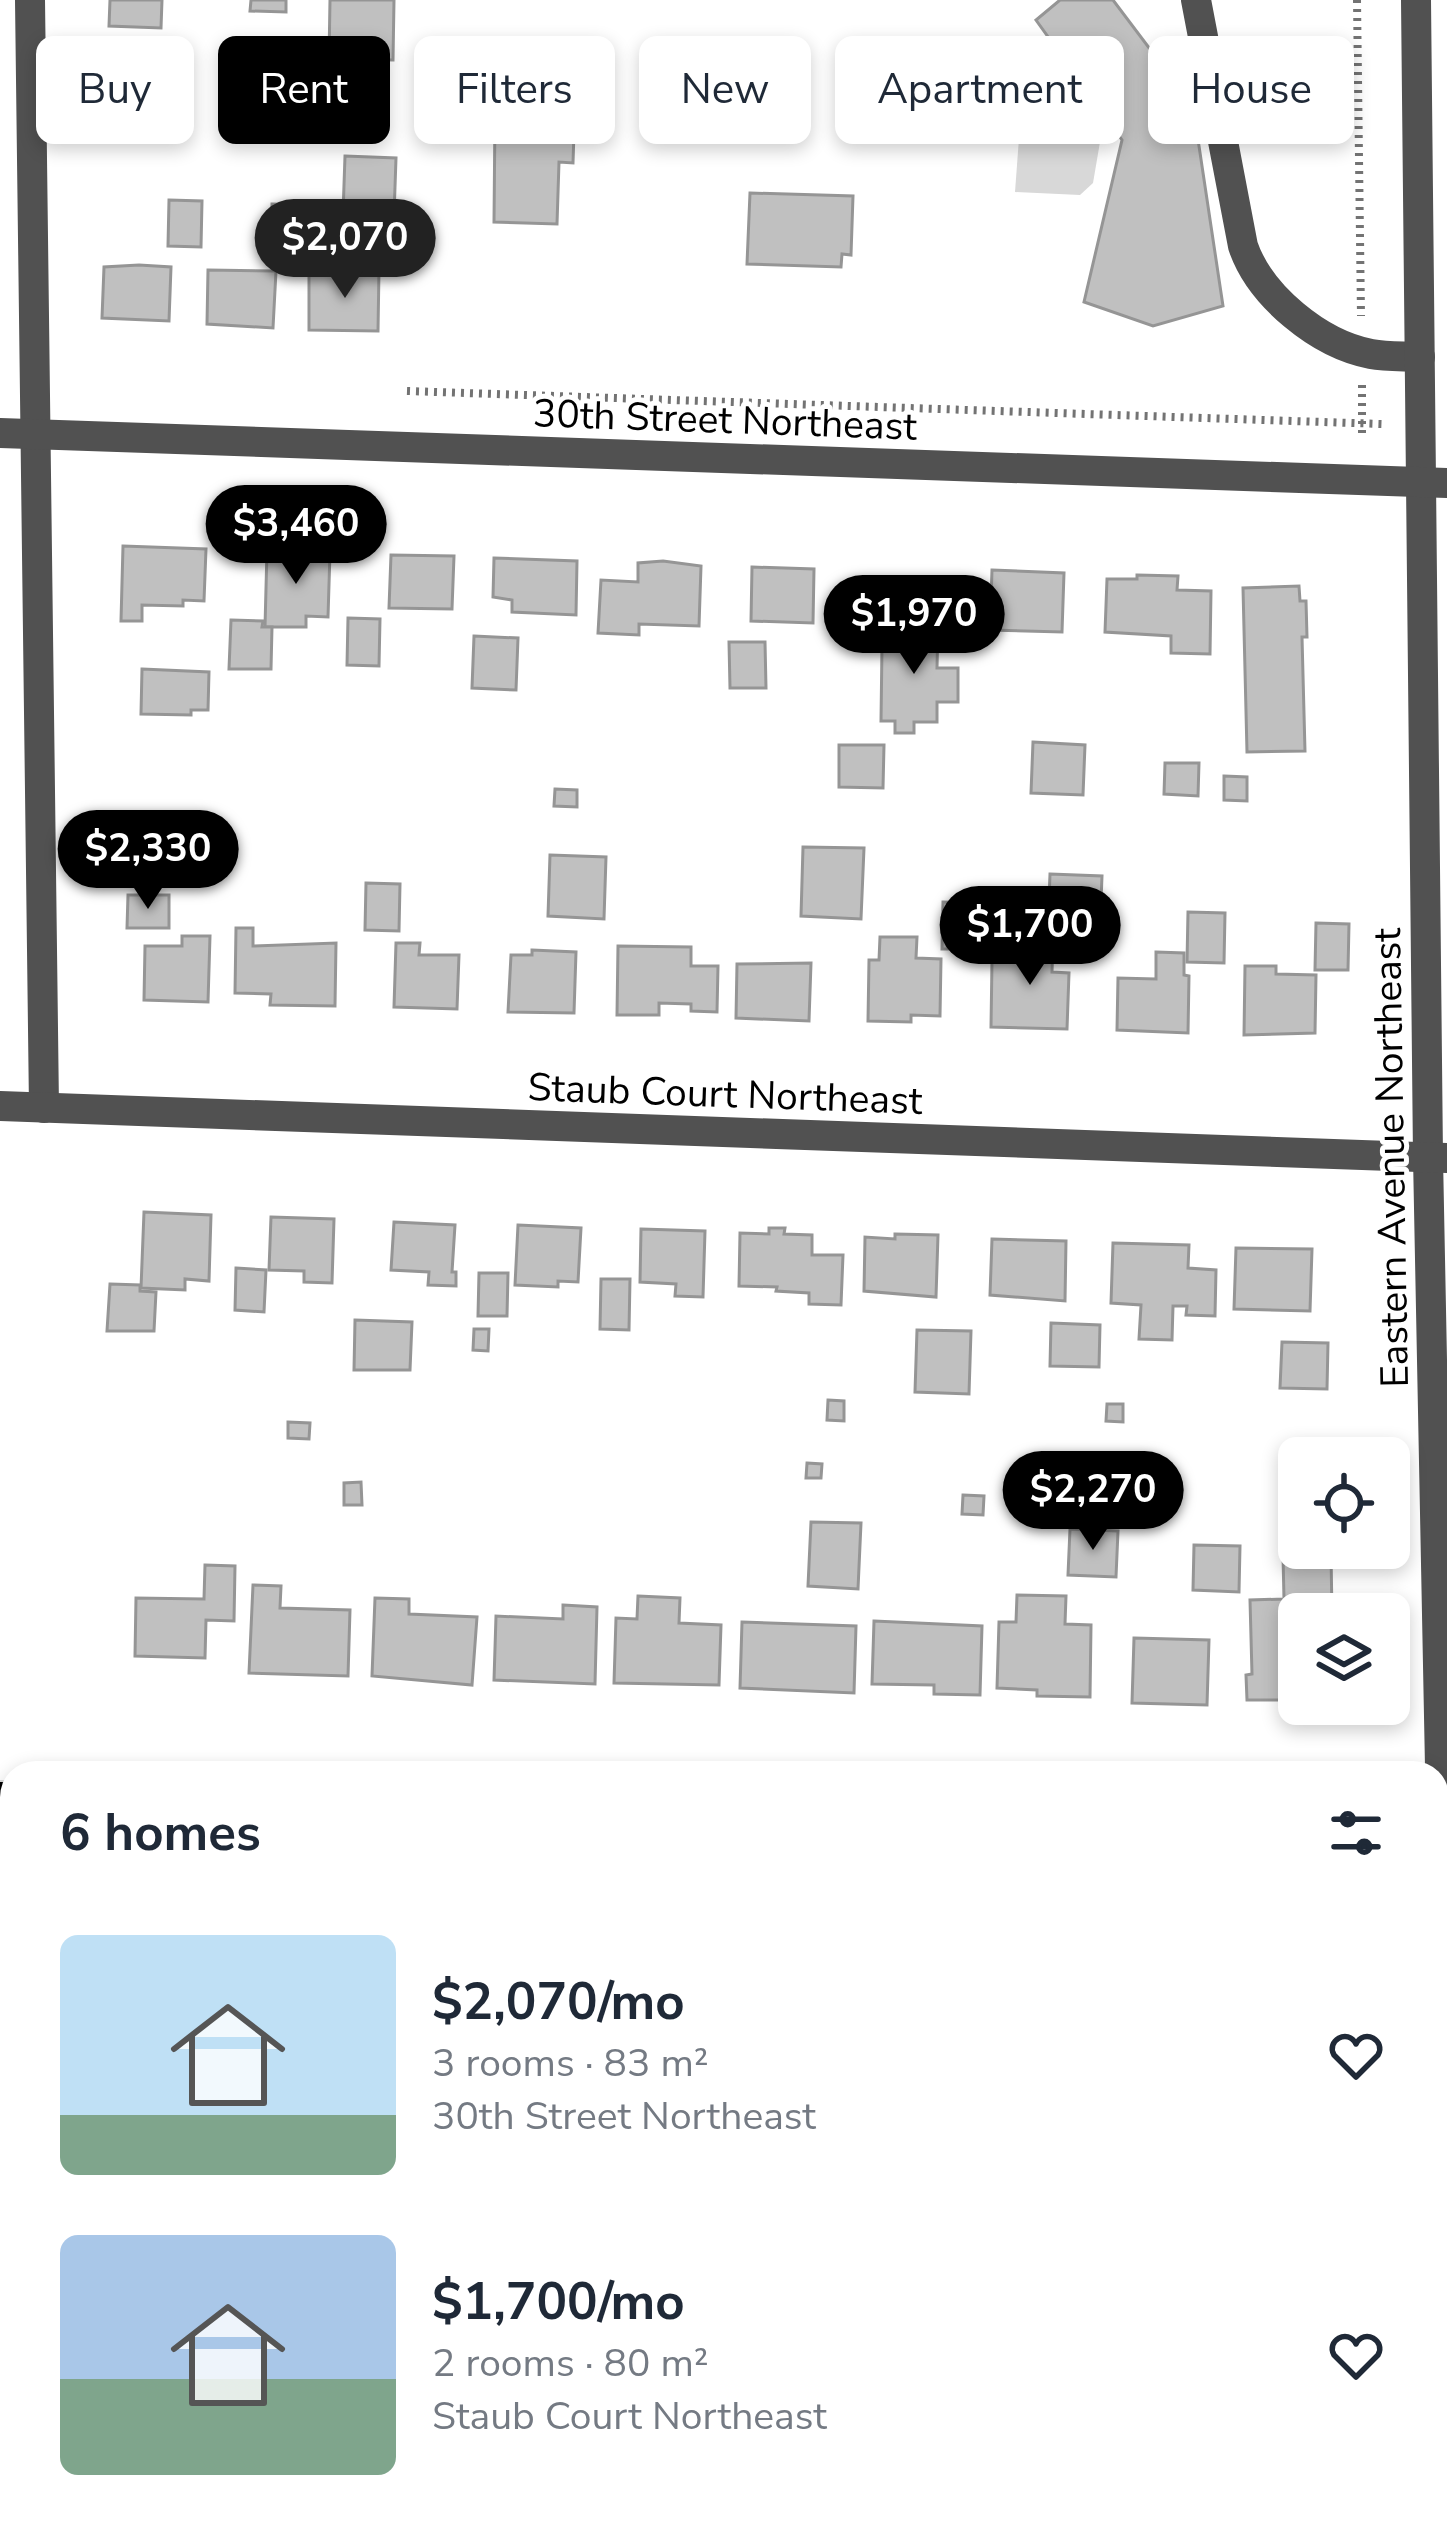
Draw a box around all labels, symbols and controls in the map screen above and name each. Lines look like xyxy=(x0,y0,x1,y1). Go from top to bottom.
chip: Buy xyxy=(36,36,194,144)
chip: Rent xyxy=(218,36,390,144)
chip: Filters xyxy=(414,36,615,144)
chip: New xyxy=(639,36,811,144)
chip: Apartment xyxy=(835,36,1124,144)
chip: House xyxy=(1148,36,1354,144)
pin: $2,070 xyxy=(247,199,443,301)
text: $2,070 xyxy=(282,211,408,264)
street label: 30th Street Northeast xyxy=(532,387,918,454)
pin: $3,460 xyxy=(198,485,394,587)
text: $3,460 xyxy=(233,497,359,550)
pin: $1,970 xyxy=(816,575,1012,677)
text: $1,970 xyxy=(851,587,977,640)
pin: $2,330 xyxy=(50,810,246,912)
text: $2,330 xyxy=(85,822,211,875)
pin: $1,700 xyxy=(932,886,1128,988)
text: $1,700 xyxy=(967,898,1093,951)
street label: Eastern Avenue Northeast xyxy=(1361,927,1422,1388)
street label: Staub Court Northeast xyxy=(527,1061,924,1128)
map controls xyxy=(1278,1437,1410,1725)
button: locate xyxy=(1278,1437,1410,1569)
pin: $2,270 xyxy=(995,1451,1191,1553)
text: $2,270 xyxy=(1030,1463,1156,1516)
button: layers xyxy=(1278,1593,1410,1725)
text: 6 homes xyxy=(60,1798,261,1868)
icon: filters xyxy=(1323,1800,1389,1866)
text: $2,070/mo xyxy=(432,1967,685,2037)
icon: home xyxy=(156,1983,300,2127)
icon: heart xyxy=(1323,2022,1389,2088)
text: 3 rooms · 83 m² xyxy=(432,2037,709,2090)
text: 30th Street Northeast xyxy=(432,2090,816,2143)
text: $1,700/mo xyxy=(432,2267,685,2337)
icon: home xyxy=(156,2283,300,2427)
icon: heart xyxy=(1323,2322,1389,2388)
text: 2 rooms · 80 m² xyxy=(432,2337,709,2390)
text: Staub Court Northeast xyxy=(432,2390,827,2443)

